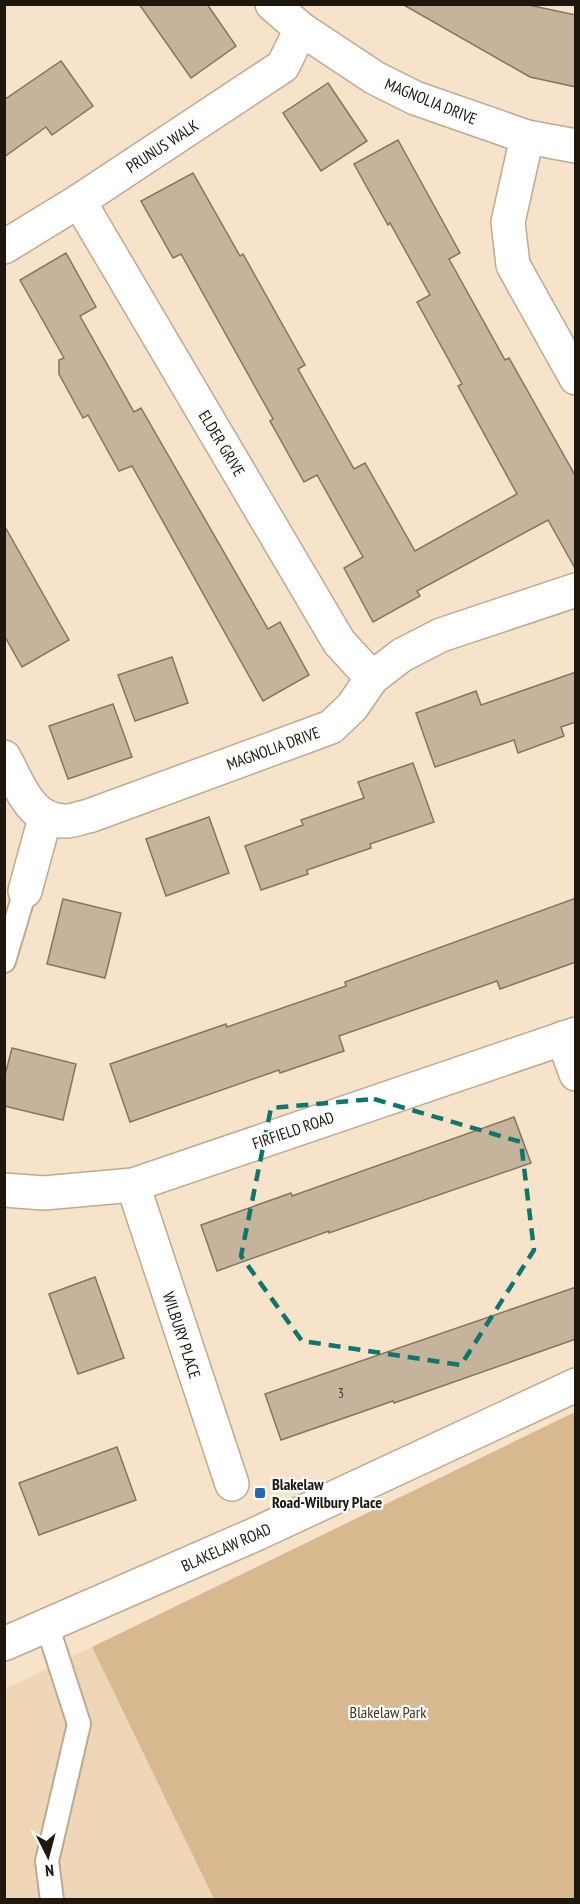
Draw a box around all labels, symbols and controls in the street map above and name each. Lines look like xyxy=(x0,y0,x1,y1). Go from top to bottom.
street label: MAGNOLIA DRIVE xyxy=(382,73,480,129)
street label: PRUNUS WALK xyxy=(122,115,202,177)
street label: ELDER GRIVE xyxy=(195,406,250,480)
street label: MAGNOLIA DRIVE xyxy=(224,722,322,774)
street label: FIRFIELD ROAD xyxy=(249,1107,337,1153)
street label: WILBURY PLACE xyxy=(159,1289,205,1381)
house number: 3 xyxy=(338,1384,344,1402)
place label: Blakelaw Road-Wilbury Place xyxy=(272,1474,382,1512)
marker: Blakelaw Road-Wilbury Place xyxy=(253,1486,267,1500)
street label: BLAKELAW ROAD xyxy=(178,1518,274,1576)
park label: Blakelaw Park xyxy=(350,1702,427,1722)
north arrow xyxy=(18,1826,78,1886)
text: N xyxy=(44,1861,55,1881)

